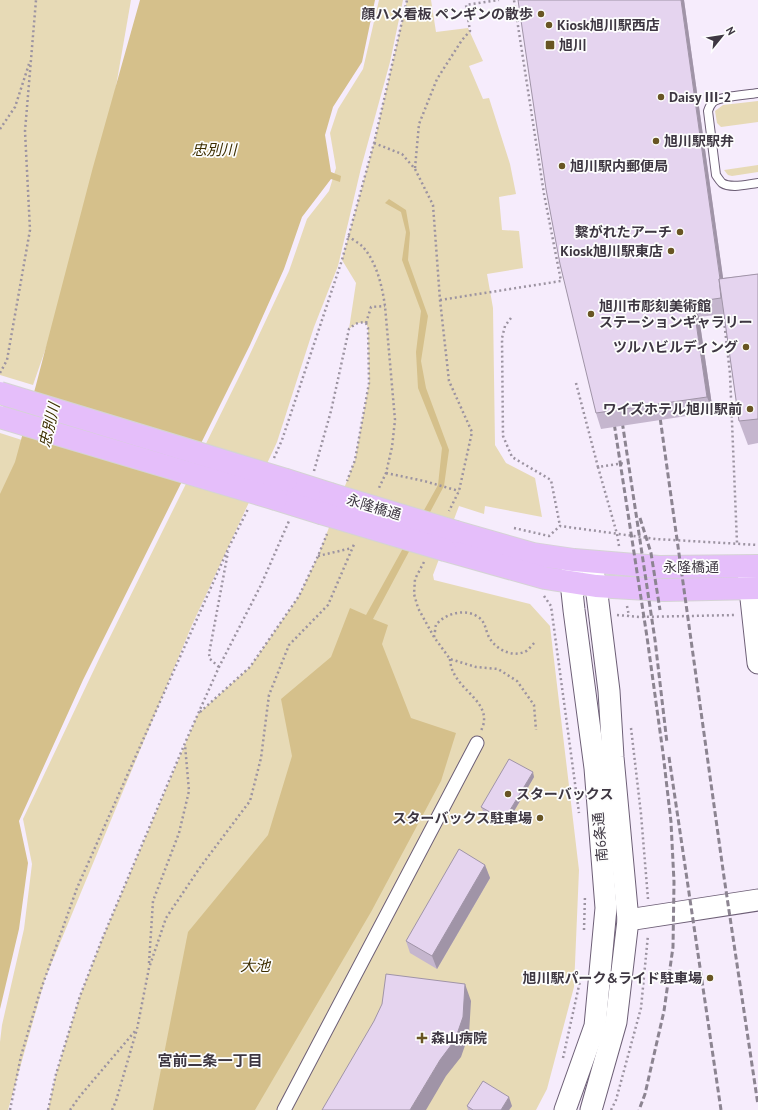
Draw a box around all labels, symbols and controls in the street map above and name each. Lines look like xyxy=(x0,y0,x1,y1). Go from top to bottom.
place label: 顔ハメ看板 ペンギンの散歩 xyxy=(361,5,533,23)
marker: 顔ハメ看板 ペンギンの散歩 xyxy=(536,9,546,19)
place label: Kiosk旭川駅西店 xyxy=(557,16,660,34)
north arrow xyxy=(702,16,742,56)
marker: Kiosk旭川駅西店 xyxy=(544,20,554,30)
text: N xyxy=(723,24,739,38)
place label: 旭川 xyxy=(559,36,587,54)
marker: 旭川 xyxy=(544,39,556,51)
place label: Daisy Ⅲ-2 xyxy=(669,88,731,106)
marker: Daisy Ⅲ-2 xyxy=(656,92,666,102)
place label: 旭川駅駅弁 xyxy=(664,132,734,150)
marker: 旭川駅駅弁 xyxy=(651,136,661,146)
water label: 忠別川 xyxy=(191,140,238,159)
place label: 旭川駅内郵便局 xyxy=(570,157,668,175)
marker: 旭川駅内郵便局 xyxy=(557,161,567,171)
place label: 繋がれたアーチ xyxy=(575,223,672,241)
marker: 繋がれたアーチ xyxy=(675,227,685,237)
place label: Kiosk旭川駅東店 xyxy=(560,242,663,260)
marker: Kiosk旭川駅東店 xyxy=(666,246,676,256)
place label: 旭川市彫刻美術館 ステーションギャラリー xyxy=(599,297,753,331)
marker: 旭川市彫刻美術館 ステーションギャラリー xyxy=(586,309,596,319)
place label: ツルハビルディング xyxy=(613,338,738,356)
marker: ツルハビルディング xyxy=(741,342,751,352)
water label: 忠別川 xyxy=(35,399,64,449)
place label: ワイズホテル旭川駅前 xyxy=(602,400,742,418)
marker: ワイズホテル旭川駅前 xyxy=(745,404,755,414)
street label: 永隆橋通 xyxy=(345,490,403,524)
street label: 永隆橋通 xyxy=(663,558,719,576)
place label: スターバックス xyxy=(516,785,613,803)
marker: スターバックス xyxy=(503,789,513,799)
place label: スターバックス駐車場 xyxy=(393,809,532,827)
street label: 南6条通 xyxy=(589,811,611,863)
marker: スターバックス駐車場 xyxy=(535,813,545,823)
water label: 大池 xyxy=(240,956,272,975)
place label: 旭川駅パーク&ライド駐車場 xyxy=(523,969,702,987)
marker: 旭川駅パーク&ライド駐車場 xyxy=(705,973,715,983)
place label: 森山病院 xyxy=(431,1029,487,1047)
marker: 森山病院 xyxy=(416,1032,428,1044)
district label: 宮前二条一丁目 xyxy=(157,1051,263,1070)

